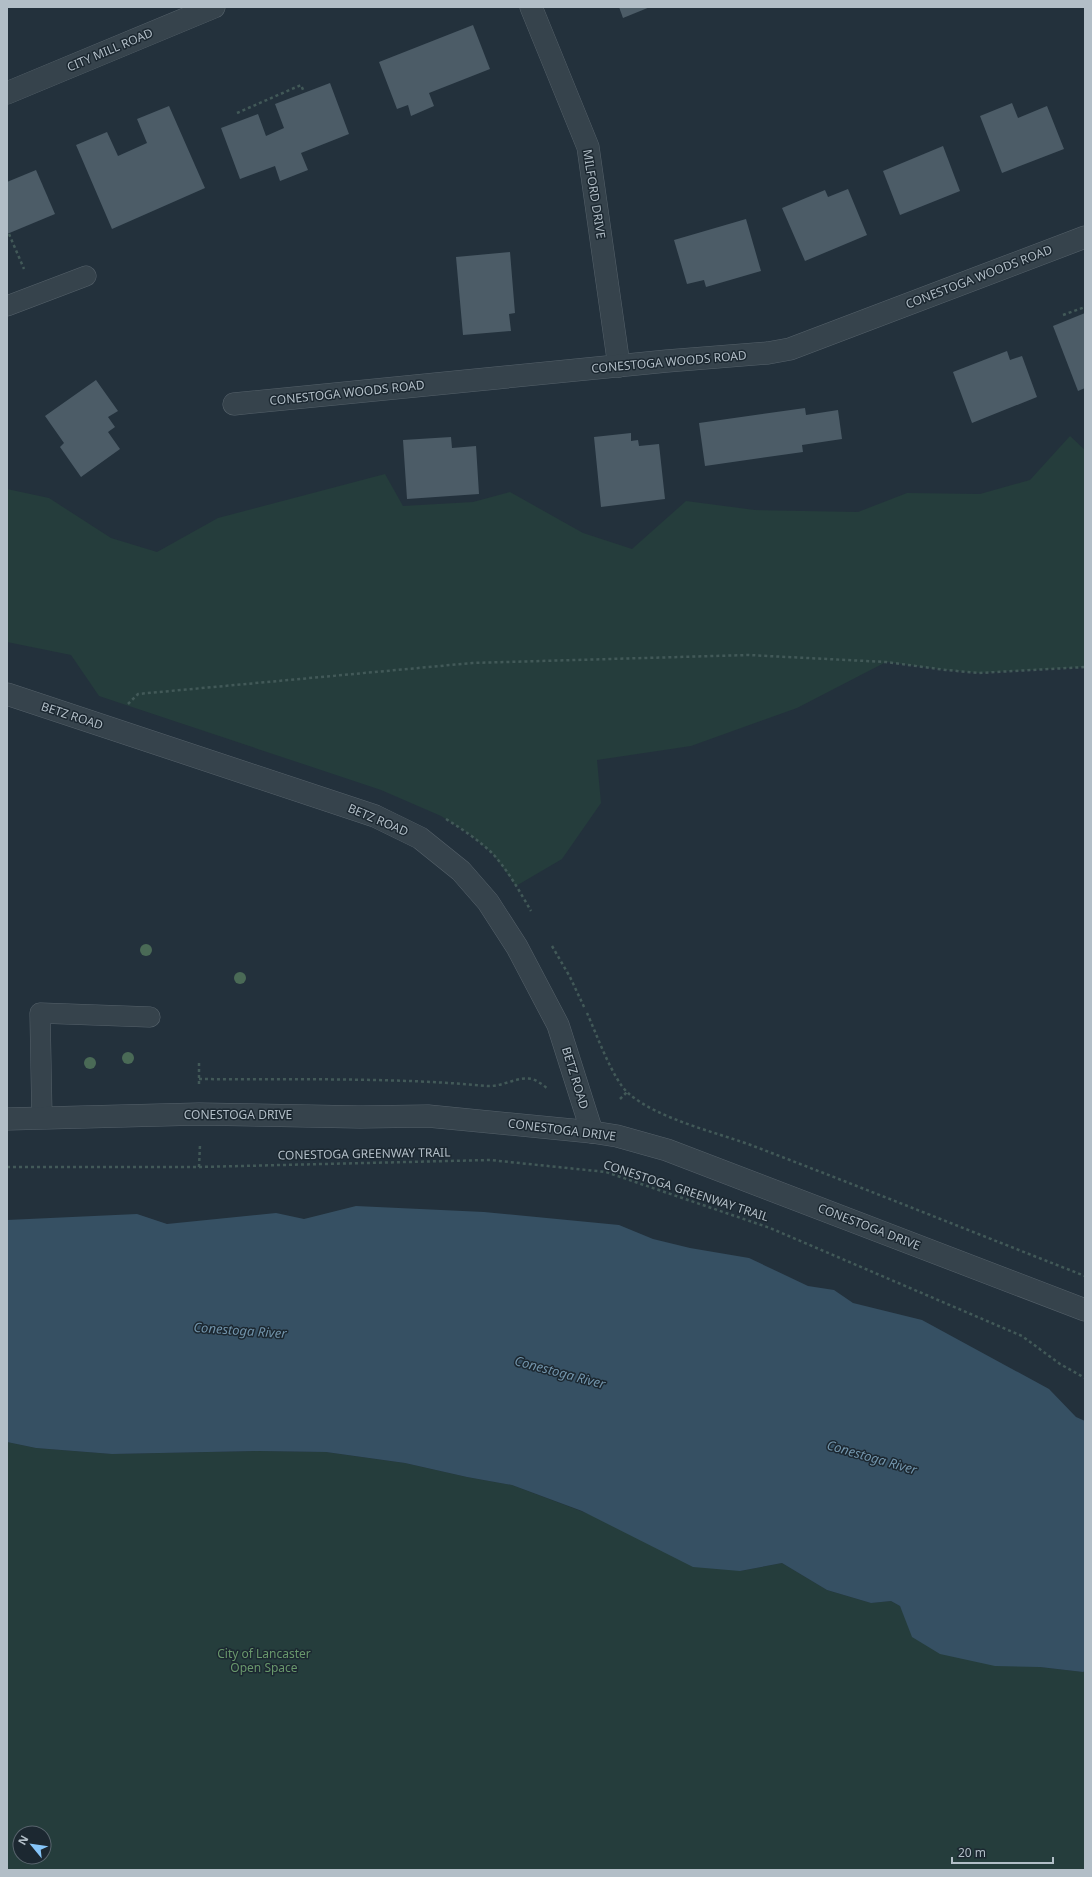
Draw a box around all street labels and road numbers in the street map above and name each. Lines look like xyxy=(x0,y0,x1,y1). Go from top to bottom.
street label: CITY MILL ROAD xyxy=(64,24,156,75)
street label: MILFORD DRIVE xyxy=(579,148,610,240)
street label: CONESTOGA WOODS ROAD xyxy=(903,241,1055,312)
street label: CONESTOGA WOODS ROAD xyxy=(591,346,747,377)
street label: CONESTOGA WOODS ROAD xyxy=(269,376,425,409)
street label: BETZ ROAD xyxy=(39,698,106,734)
street label: BETZ ROAD xyxy=(345,799,411,840)
street label: BETZ ROAD xyxy=(558,1045,593,1111)
street label: CONESTOGA DRIVE xyxy=(184,1106,292,1123)
street label: CONESTOGA DRIVE xyxy=(507,1114,617,1145)
street label: CONESTOGA GREENWAY TRAIL xyxy=(277,1143,451,1164)
street label: CONESTOGA GREENWAY TRAIL xyxy=(601,1156,771,1225)
street label: CONESTOGA DRIVE xyxy=(815,1199,923,1254)

